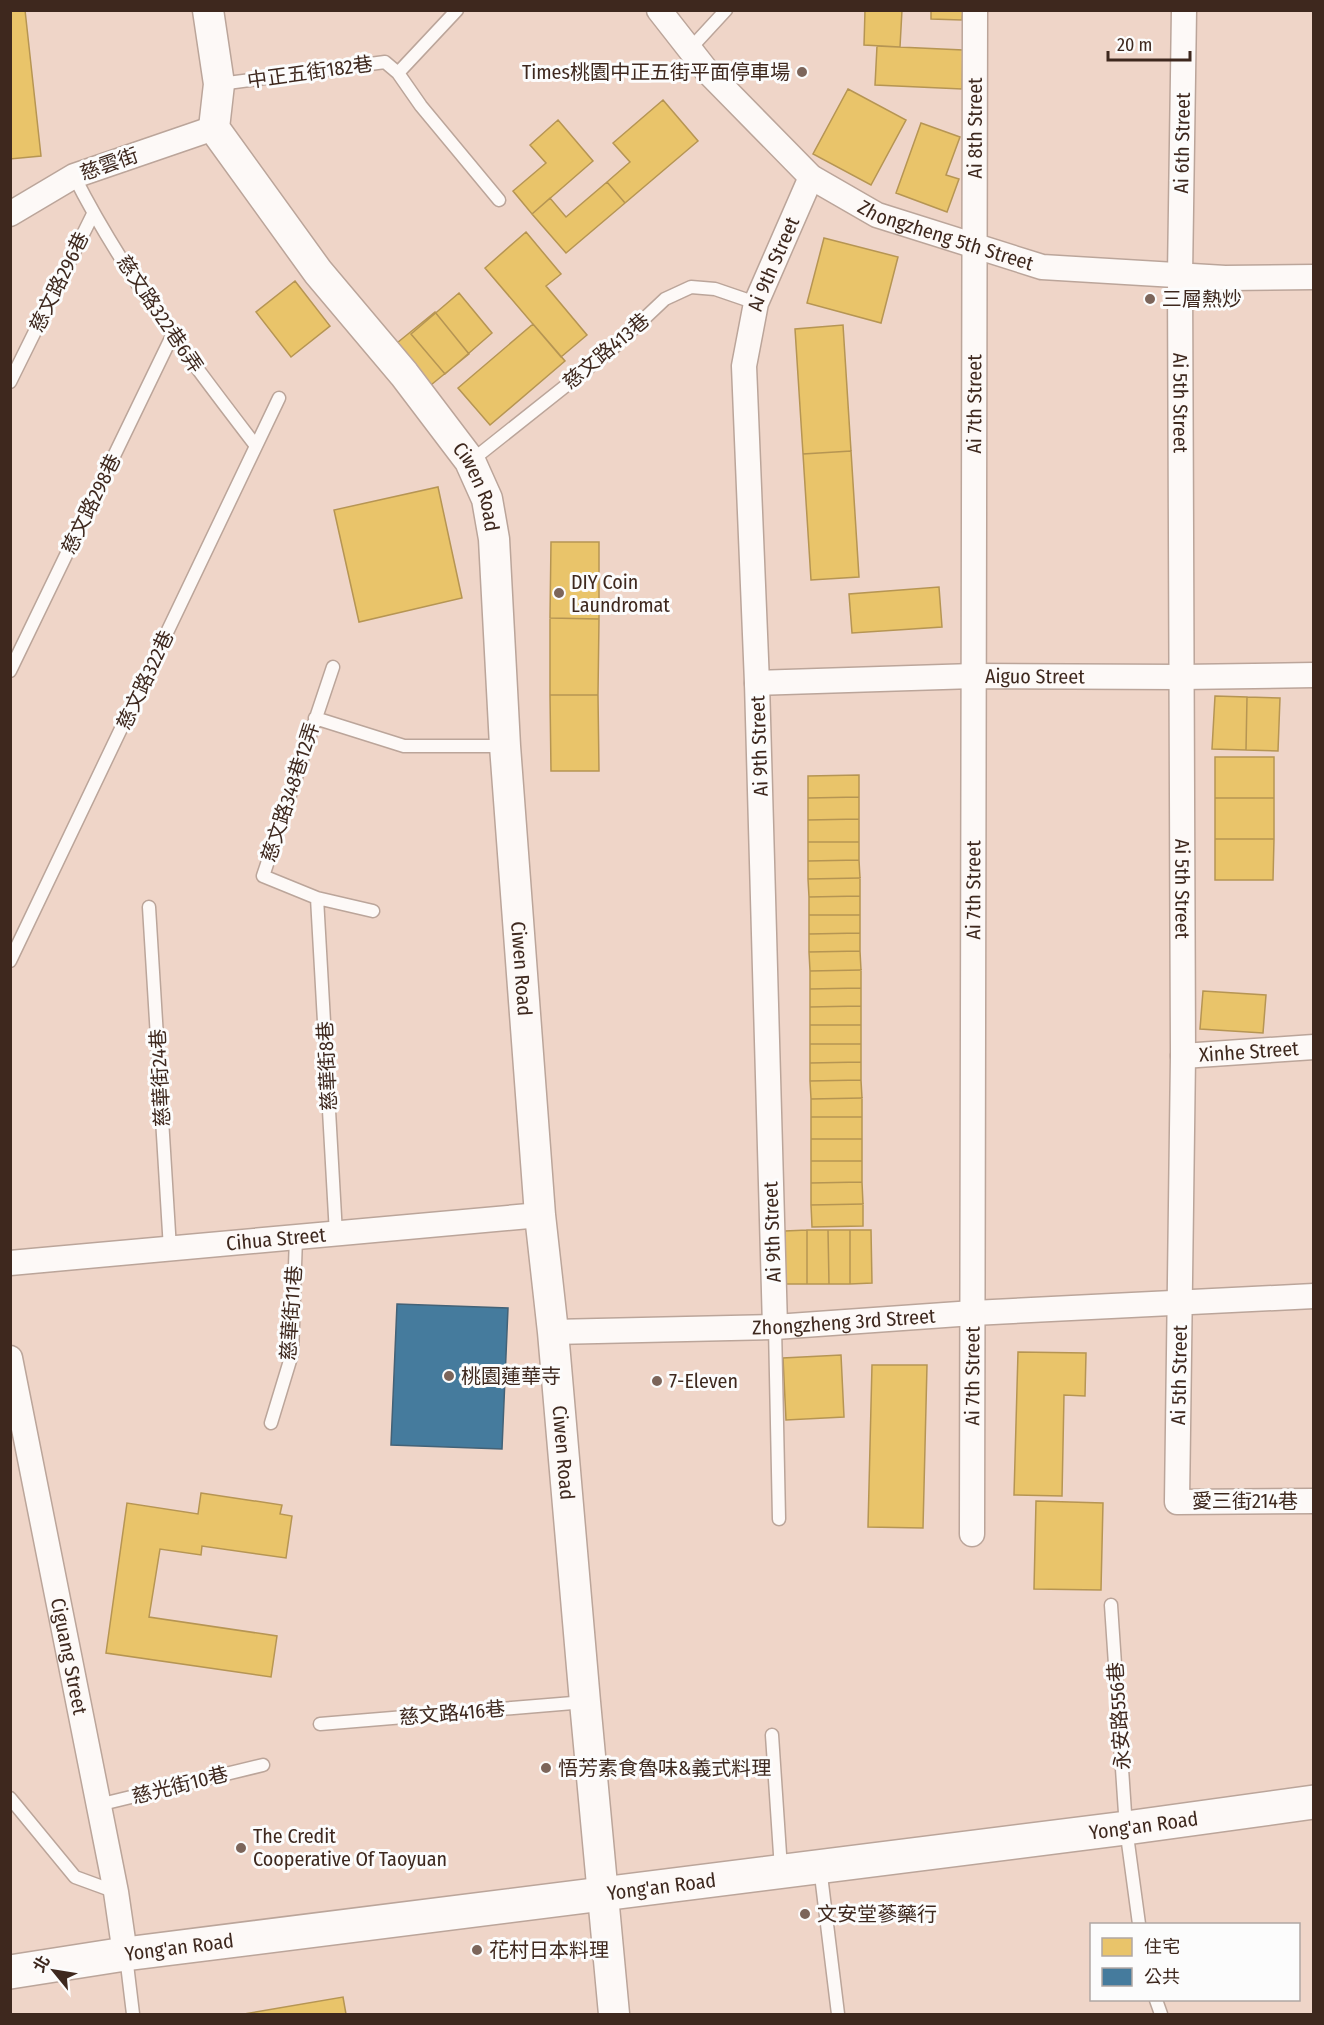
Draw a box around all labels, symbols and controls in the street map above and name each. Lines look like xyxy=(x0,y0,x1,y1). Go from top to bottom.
scale bar xyxy=(1108,24,1190,62)
text: 20 m xyxy=(1117,34,1152,56)
street label: 中正五街182巷 xyxy=(246,51,374,93)
place label: Times桃園中正五街平面停車場 xyxy=(522,60,790,84)
marker: Times桃園中正五街平面停車場 xyxy=(795,65,809,79)
street label: Ai 8th Street xyxy=(963,77,987,179)
street label: Ai 6th Street xyxy=(1169,92,1195,194)
street label: 慈雲街 xyxy=(77,143,141,185)
street label: Zhongzheng 5th Street xyxy=(854,195,1037,276)
street label: Ai 9th Street xyxy=(743,213,804,313)
street label: 慈文路296巷 xyxy=(24,228,94,336)
street label: 慈文路322巷6弄 xyxy=(112,251,208,377)
place label: 三層熱炒 xyxy=(1162,287,1242,311)
marker: 三層熱炒 xyxy=(1143,292,1157,306)
street label: 慈文路413巷 xyxy=(558,308,654,394)
street label: Ai 5th Street xyxy=(1168,353,1193,454)
street label: Ai 7th Street xyxy=(962,354,986,454)
street label: Ciwen Road xyxy=(448,437,504,533)
street label: 慈文路298巷 xyxy=(56,450,126,558)
place label: DIY Coin Laundromat xyxy=(571,570,670,617)
marker: DIY Coin Laundromat xyxy=(552,586,566,600)
street label: 慈文路322巷 xyxy=(112,627,178,733)
street label: Aiguo Street xyxy=(985,664,1085,689)
street label: Ai 9th Street xyxy=(745,695,773,797)
street label: 慈文路348巷12弄 xyxy=(256,719,324,865)
street label: Ai 5th Street xyxy=(1170,839,1195,940)
street label: Ai 7th Street xyxy=(961,840,985,940)
street label: Ciwen Road xyxy=(506,920,537,1017)
street label: 慈華街8巷 xyxy=(313,1020,341,1112)
street label: 慈華街24巷 xyxy=(145,1028,175,1128)
street label: Xinhe Street xyxy=(1198,1036,1300,1067)
street label: Ai 9th Street xyxy=(758,1181,786,1283)
street label: Cihua Street xyxy=(225,1222,327,1255)
street label: 慈華街11巷 xyxy=(276,1265,306,1361)
street label: Zhongzheng 3rd Street xyxy=(752,1304,937,1340)
street label: Ai 5th Street xyxy=(1166,1324,1192,1425)
street label: Ai 7th Street xyxy=(960,1326,984,1426)
place label: 桃園蓮華寺 xyxy=(461,1364,561,1388)
marker: 桃園蓮華寺 xyxy=(442,1369,456,1383)
place label: 7-Eleven xyxy=(669,1369,738,1393)
marker: 7-Eleven xyxy=(650,1374,664,1388)
street label: Ciwen Road xyxy=(547,1404,579,1501)
street label: 愛三街214巷 xyxy=(1192,1489,1298,1513)
street label: Ciguang Street xyxy=(46,1596,93,1717)
street label: 永安路556巷 xyxy=(1103,1661,1135,1771)
street label: 慈文路416巷 xyxy=(398,1696,506,1730)
place label: 悟芳素食魯味&義式料理 xyxy=(558,1756,771,1780)
street label: 慈光街10巷 xyxy=(129,1761,231,1809)
marker: 悟芳素食魯味&義式料理 xyxy=(539,1761,553,1775)
street label: Yong'an Road xyxy=(1088,1806,1199,1845)
place label: The Credit Cooperative Of Taoyuan xyxy=(253,1824,447,1871)
marker: The Credit Cooperative Of Taoyuan xyxy=(234,1841,248,1855)
street label: Yong'an Road xyxy=(606,1868,717,1905)
place label: 文安堂蔘藥行 xyxy=(817,1902,937,1926)
marker: 文安堂蔘藥行 xyxy=(798,1907,812,1921)
legend xyxy=(1090,1923,1300,2001)
street label: Yong'an Road xyxy=(123,1928,235,1966)
text: 住宅 xyxy=(1144,1936,1180,1958)
place label: 花村日本料理 xyxy=(489,1938,609,1962)
north arrow xyxy=(24,1941,84,2001)
marker: 花村日本料理 xyxy=(470,1943,484,1957)
text: 北 xyxy=(29,1952,54,1975)
text: 公共 xyxy=(1144,1966,1180,1988)

